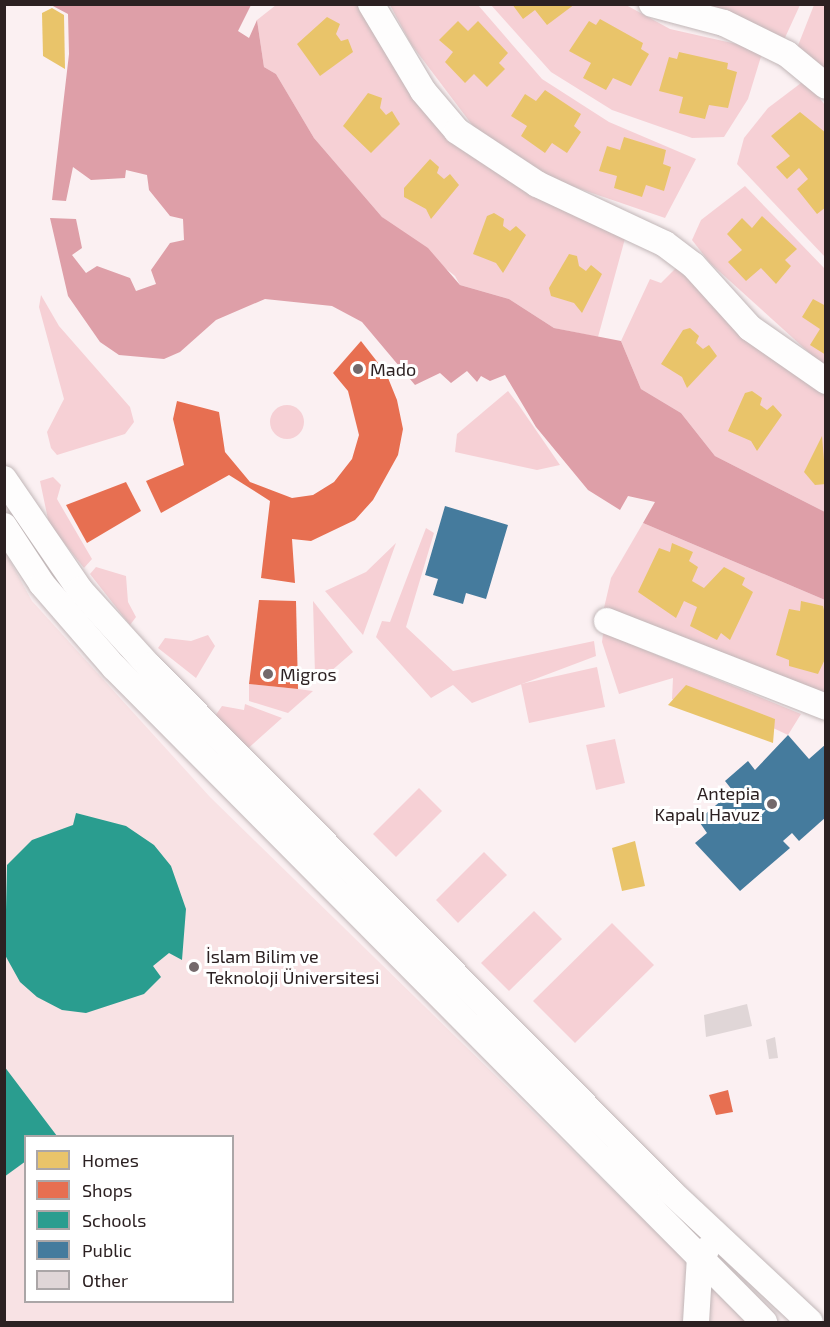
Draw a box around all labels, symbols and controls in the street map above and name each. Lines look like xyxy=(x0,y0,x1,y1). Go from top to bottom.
place label: Mado xyxy=(370,358,416,380)
marker: Mado xyxy=(351,362,365,376)
place label: Migros xyxy=(280,663,337,685)
marker: Migros xyxy=(261,667,275,681)
place label: Antepia Kapalı Havuz xyxy=(654,783,760,826)
marker: Antepia Kapalı Havuz xyxy=(765,797,779,811)
place label: İslam Bilim ve Teknoloji Üniversitesi xyxy=(206,946,379,988)
marker: İslam Bilim ve Teknoloji Üniversitesi xyxy=(187,960,201,974)
legend xyxy=(24,1135,234,1303)
text: Homes xyxy=(82,1149,139,1171)
text: Shops xyxy=(82,1179,132,1201)
text: Schools xyxy=(82,1209,146,1231)
text: Public xyxy=(82,1239,132,1261)
text: Other xyxy=(82,1269,128,1291)

